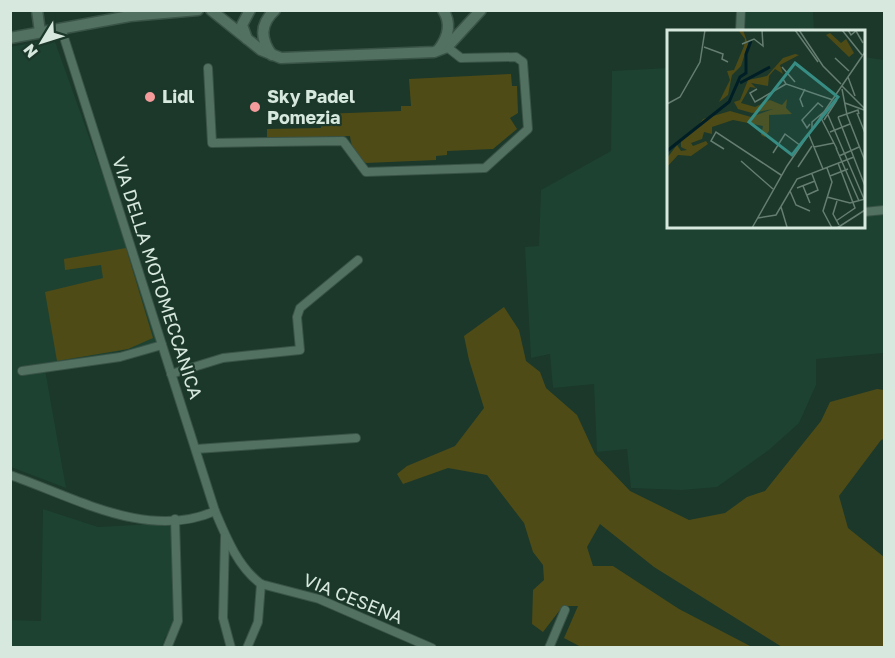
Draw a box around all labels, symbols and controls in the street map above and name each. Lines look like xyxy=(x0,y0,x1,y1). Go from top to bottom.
north arrow xyxy=(12,12,72,72)
inset map xyxy=(667,30,865,228)
text: N xyxy=(19,40,42,62)
place label: Lidl xyxy=(162,85,194,107)
place label: Sky Padel Pomezia xyxy=(267,85,355,128)
marker: Lidl xyxy=(143,90,157,104)
marker: Sky Padel Pomezia xyxy=(248,100,262,114)
street label: VIA DELLA MOTOMECCANICA xyxy=(108,154,208,402)
street label: VIA CESENA xyxy=(300,568,407,628)

